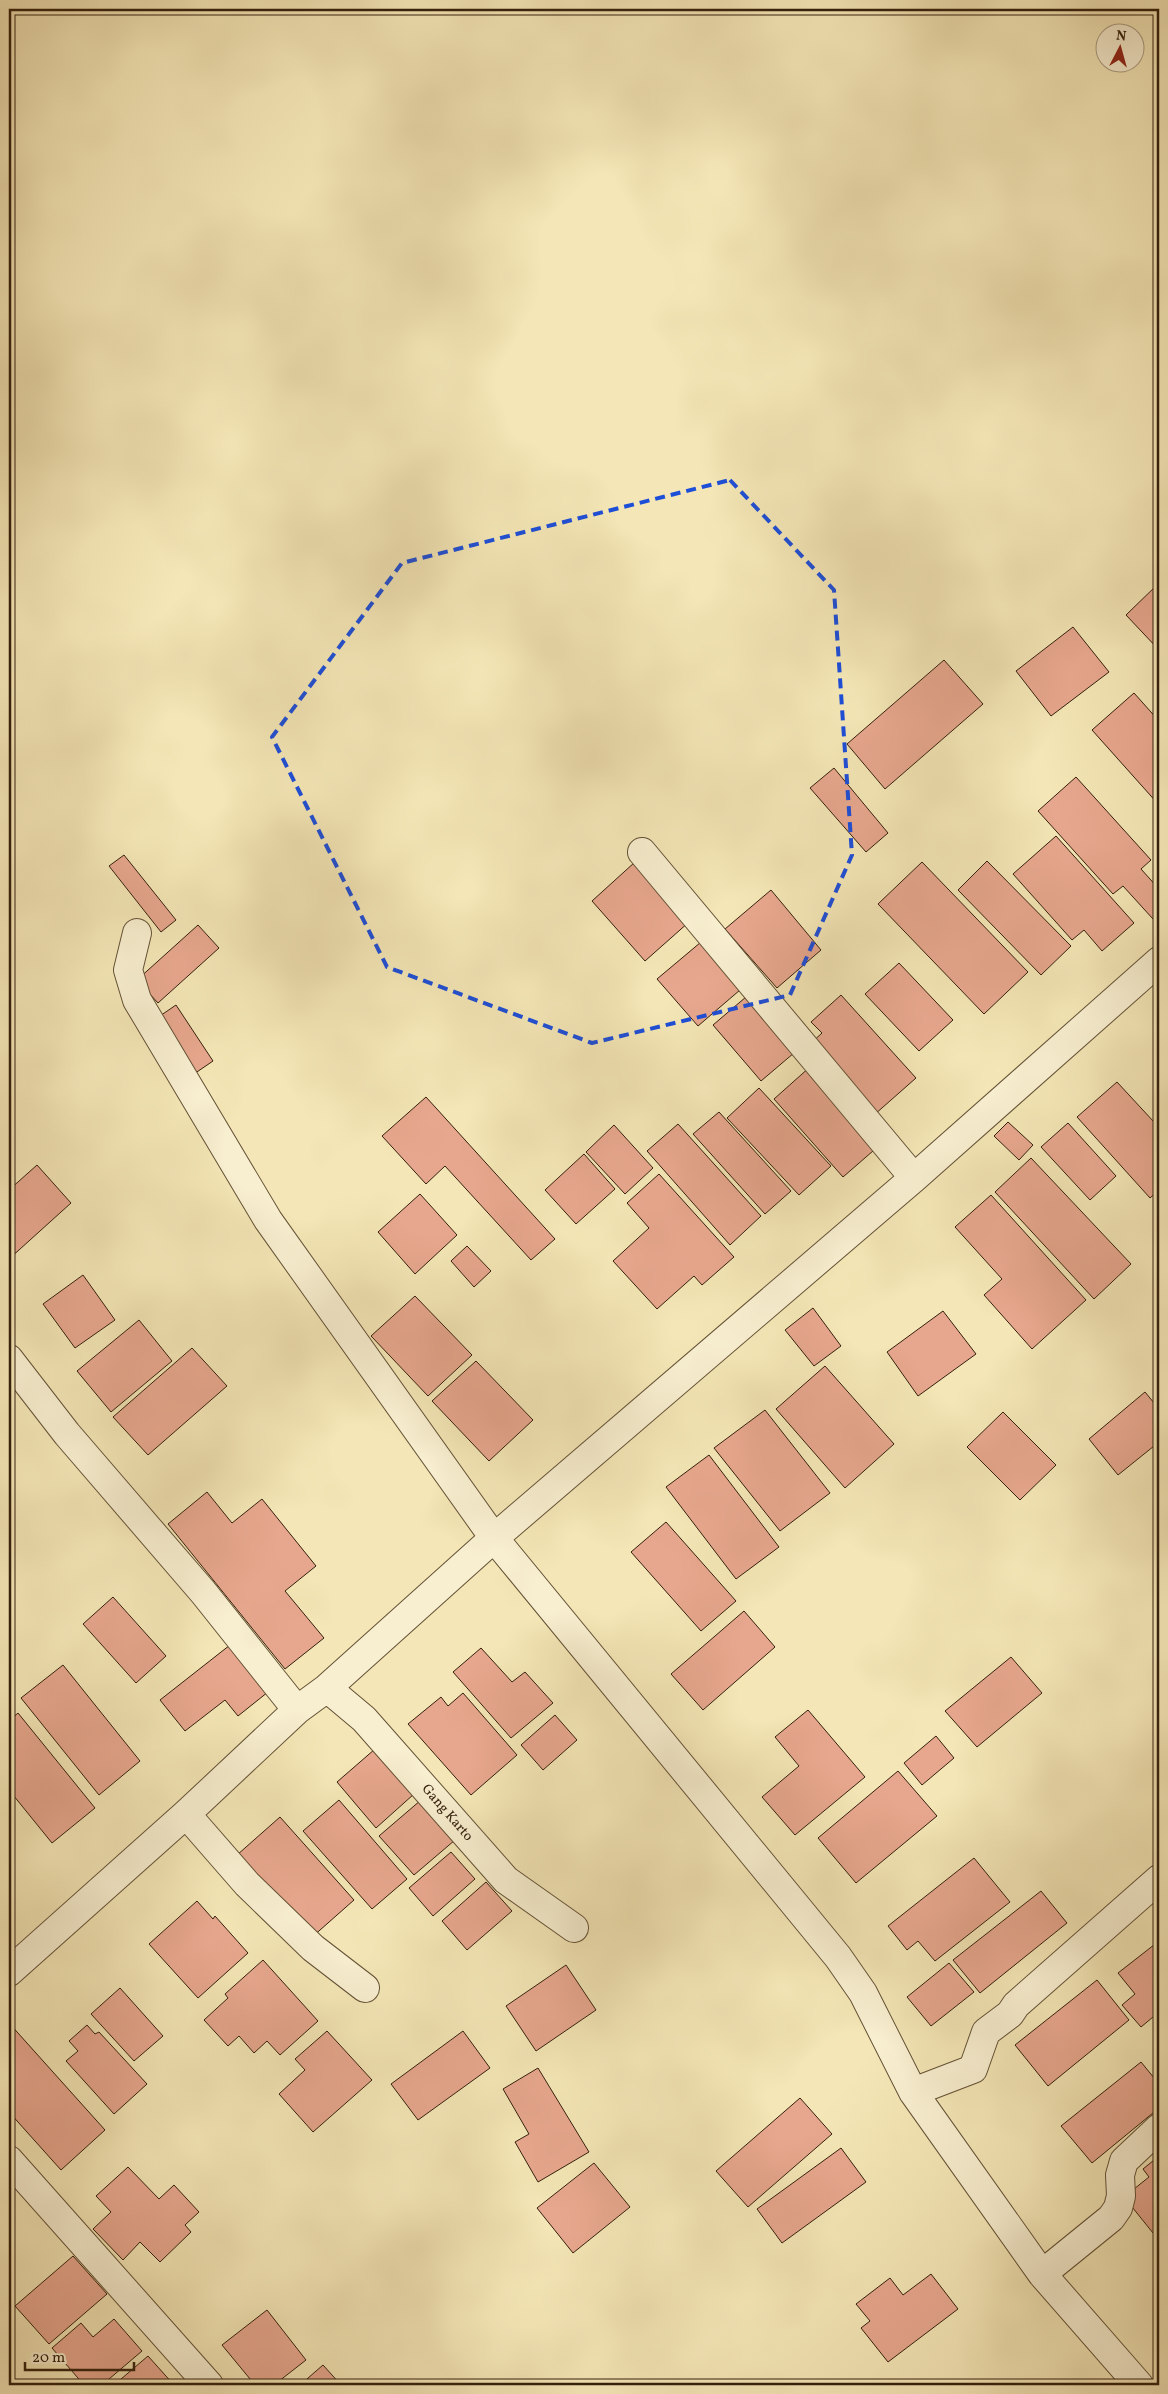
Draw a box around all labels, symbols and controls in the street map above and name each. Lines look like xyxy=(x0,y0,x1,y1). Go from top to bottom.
north arrow xyxy=(1096,22,1146,72)
text: N xyxy=(1115,27,1127,47)
street label: Gang Karto xyxy=(417,1780,477,1846)
scale bar xyxy=(25,2339,134,2371)
text: 20 m xyxy=(32,2348,65,2369)

